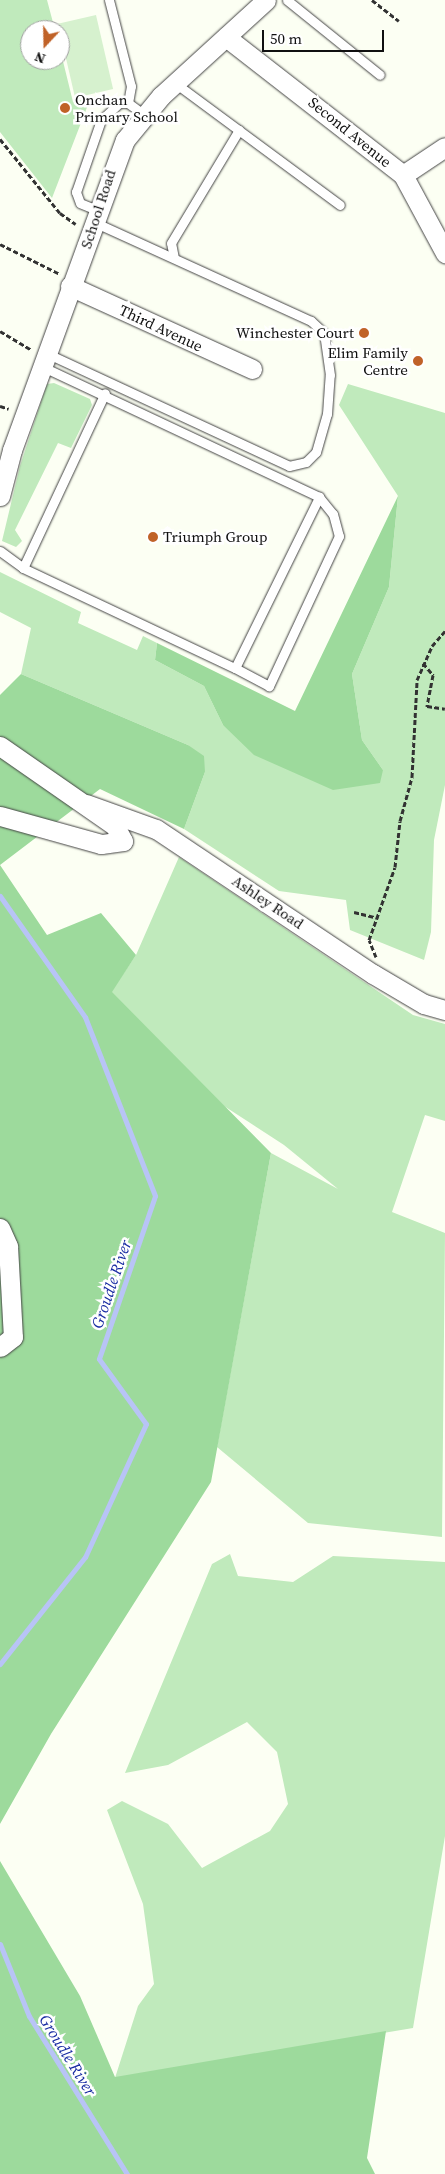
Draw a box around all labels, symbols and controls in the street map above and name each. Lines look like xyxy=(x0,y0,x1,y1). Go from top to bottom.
north arrow xyxy=(20,20,70,70)
scale bar xyxy=(265,20,388,52)
text: 50 m xyxy=(270,28,302,49)
text: N xyxy=(32,47,48,69)
place label: Onchan Primary School xyxy=(75,90,178,125)
street label: Second Avenue xyxy=(305,93,395,171)
marker: Onchan Primary School xyxy=(59,102,71,114)
street label: School Road xyxy=(77,167,119,251)
street label: Third Avenue xyxy=(116,301,206,355)
place label: Winchester Court xyxy=(236,324,354,342)
marker: Winchester Court xyxy=(358,327,370,339)
place label: Elim Family Centre xyxy=(327,343,408,378)
marker: Elim Family Centre xyxy=(412,355,424,367)
place label: Triumph Group xyxy=(163,528,267,546)
marker: Triumph Group xyxy=(147,531,159,543)
street label: Ashley Road xyxy=(229,871,307,933)
water label: Groudle River xyxy=(87,1237,135,1331)
water label: Groudle River xyxy=(35,2011,101,2099)

